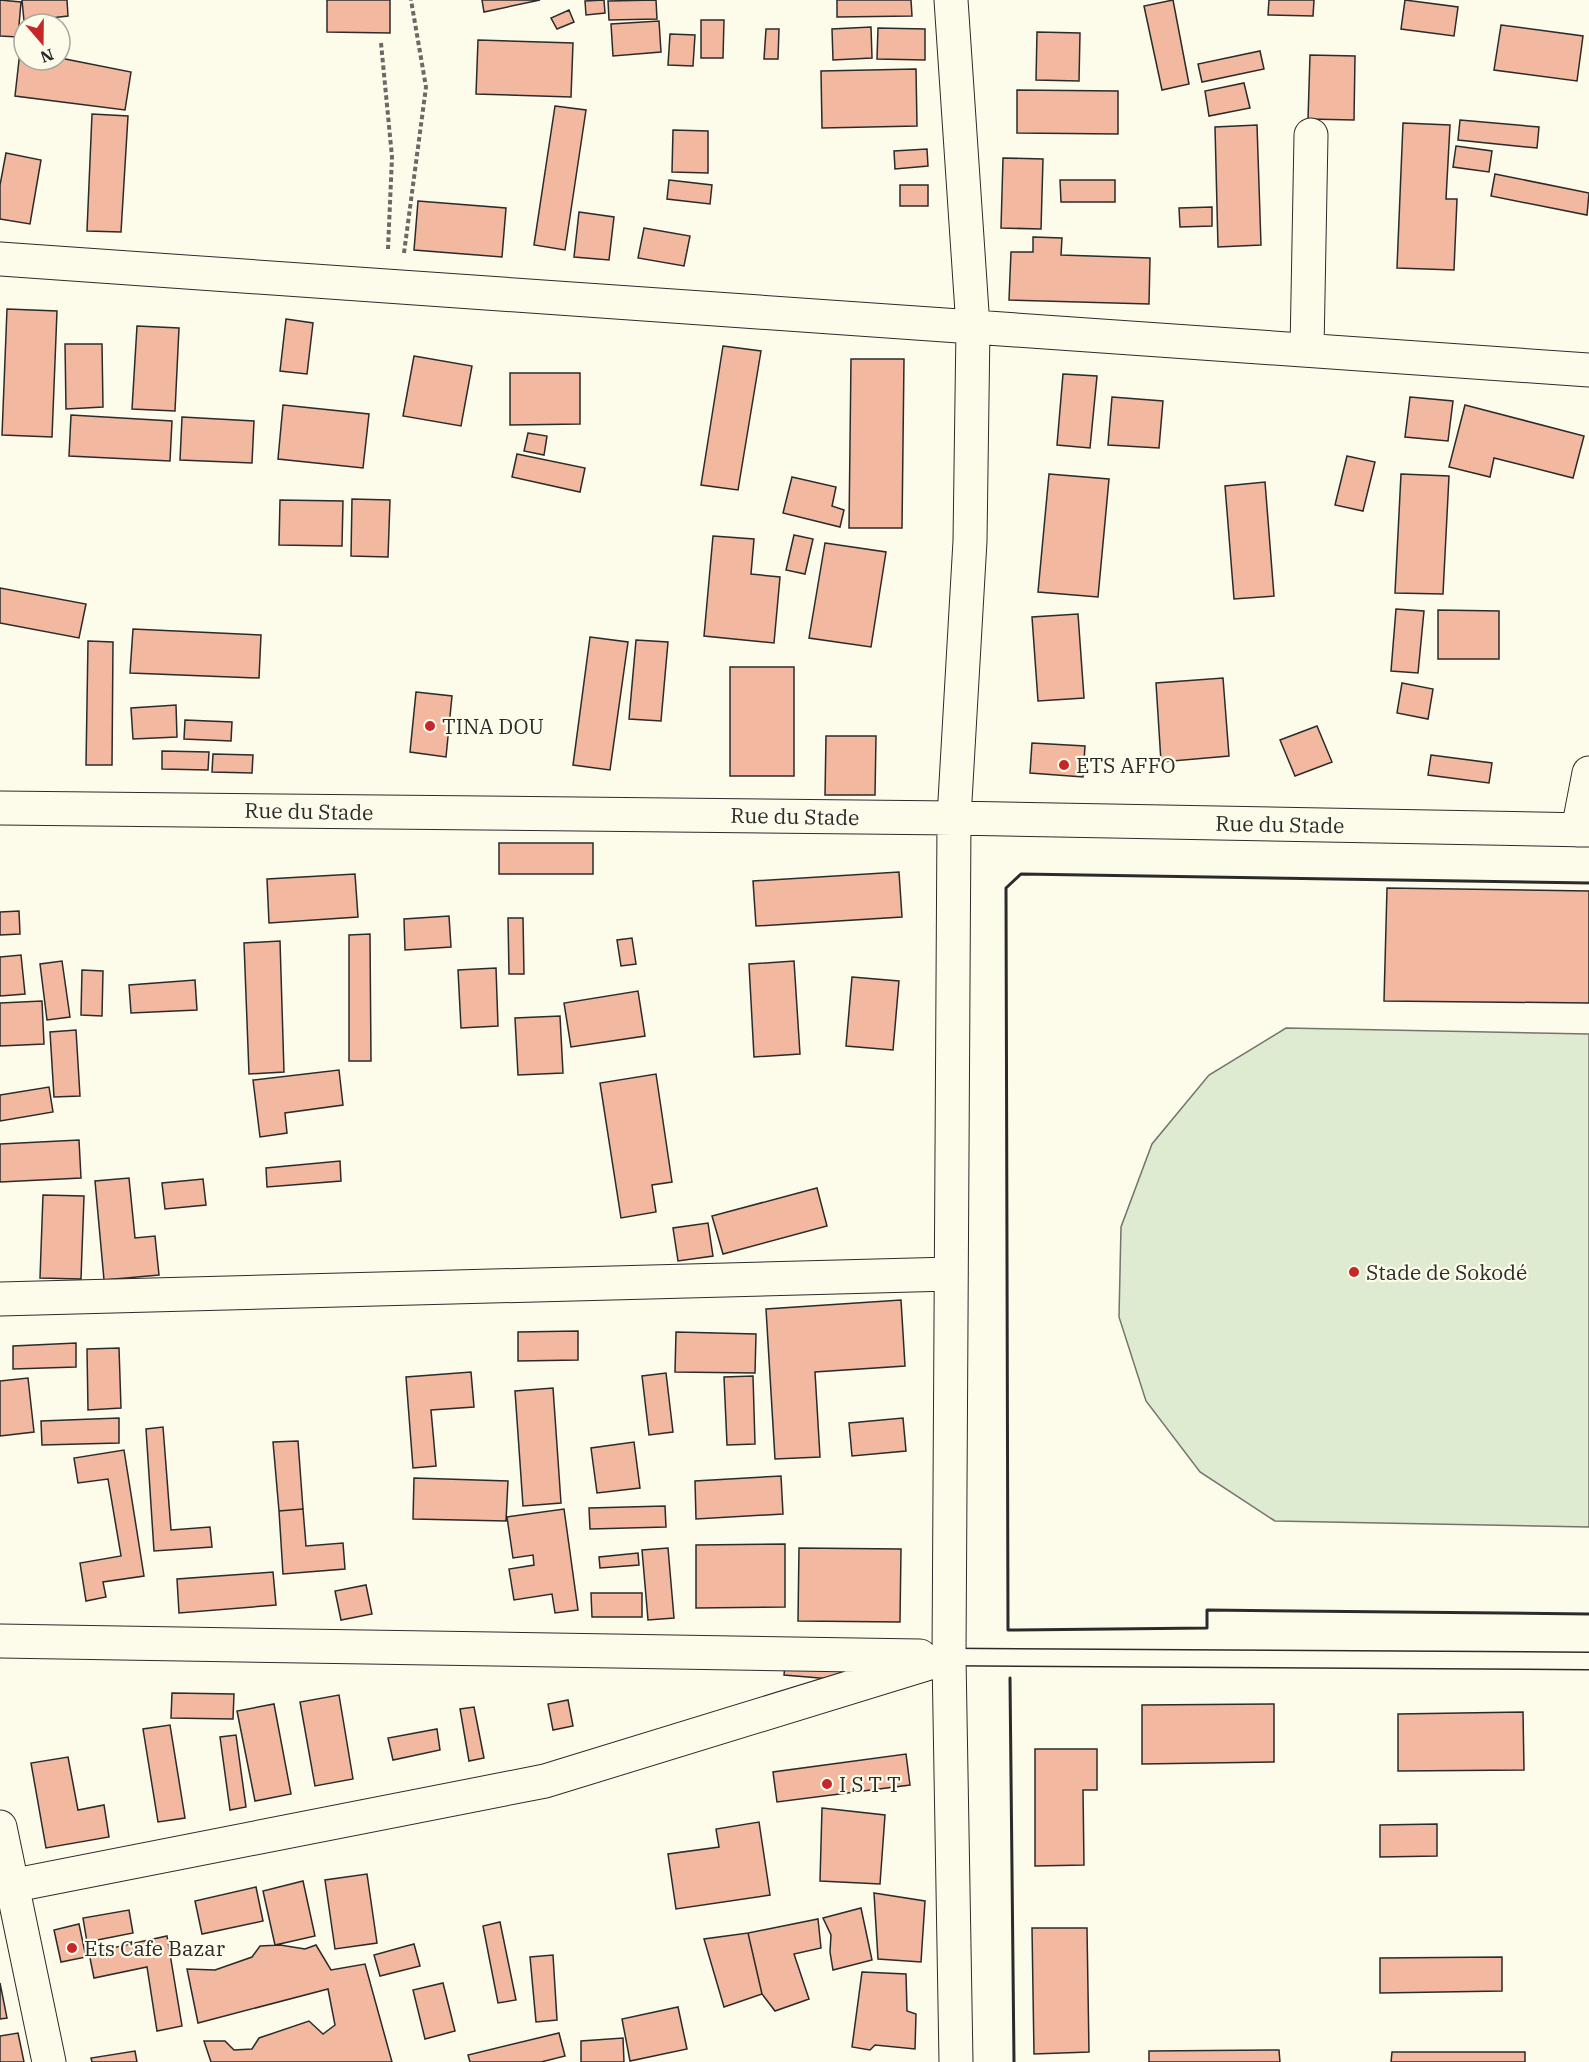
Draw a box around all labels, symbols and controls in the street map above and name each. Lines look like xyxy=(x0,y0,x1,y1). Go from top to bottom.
north arrow xyxy=(12,12,72,72)
text: N xyxy=(38,45,56,68)
place label: TINA DOU xyxy=(442,712,544,740)
marker: TINA DOU xyxy=(423,719,437,733)
place label: ETS AFFO xyxy=(1076,751,1176,779)
marker: ETS AFFO xyxy=(1057,758,1071,772)
street label: Rue du Stade xyxy=(244,796,374,826)
street label: Rue du Stade xyxy=(730,801,860,831)
street label: Rue du Stade xyxy=(1215,809,1345,839)
place label: Stade de Sokodé xyxy=(1366,1258,1527,1286)
marker: Stade de Sokodé xyxy=(1347,1265,1361,1279)
place label: I S T T xyxy=(839,1770,901,1798)
marker: I S T T xyxy=(820,1777,834,1791)
place label: Ets Cafe Bazar xyxy=(84,1934,226,1962)
marker: Ets Cafe Bazar xyxy=(65,1941,79,1955)

